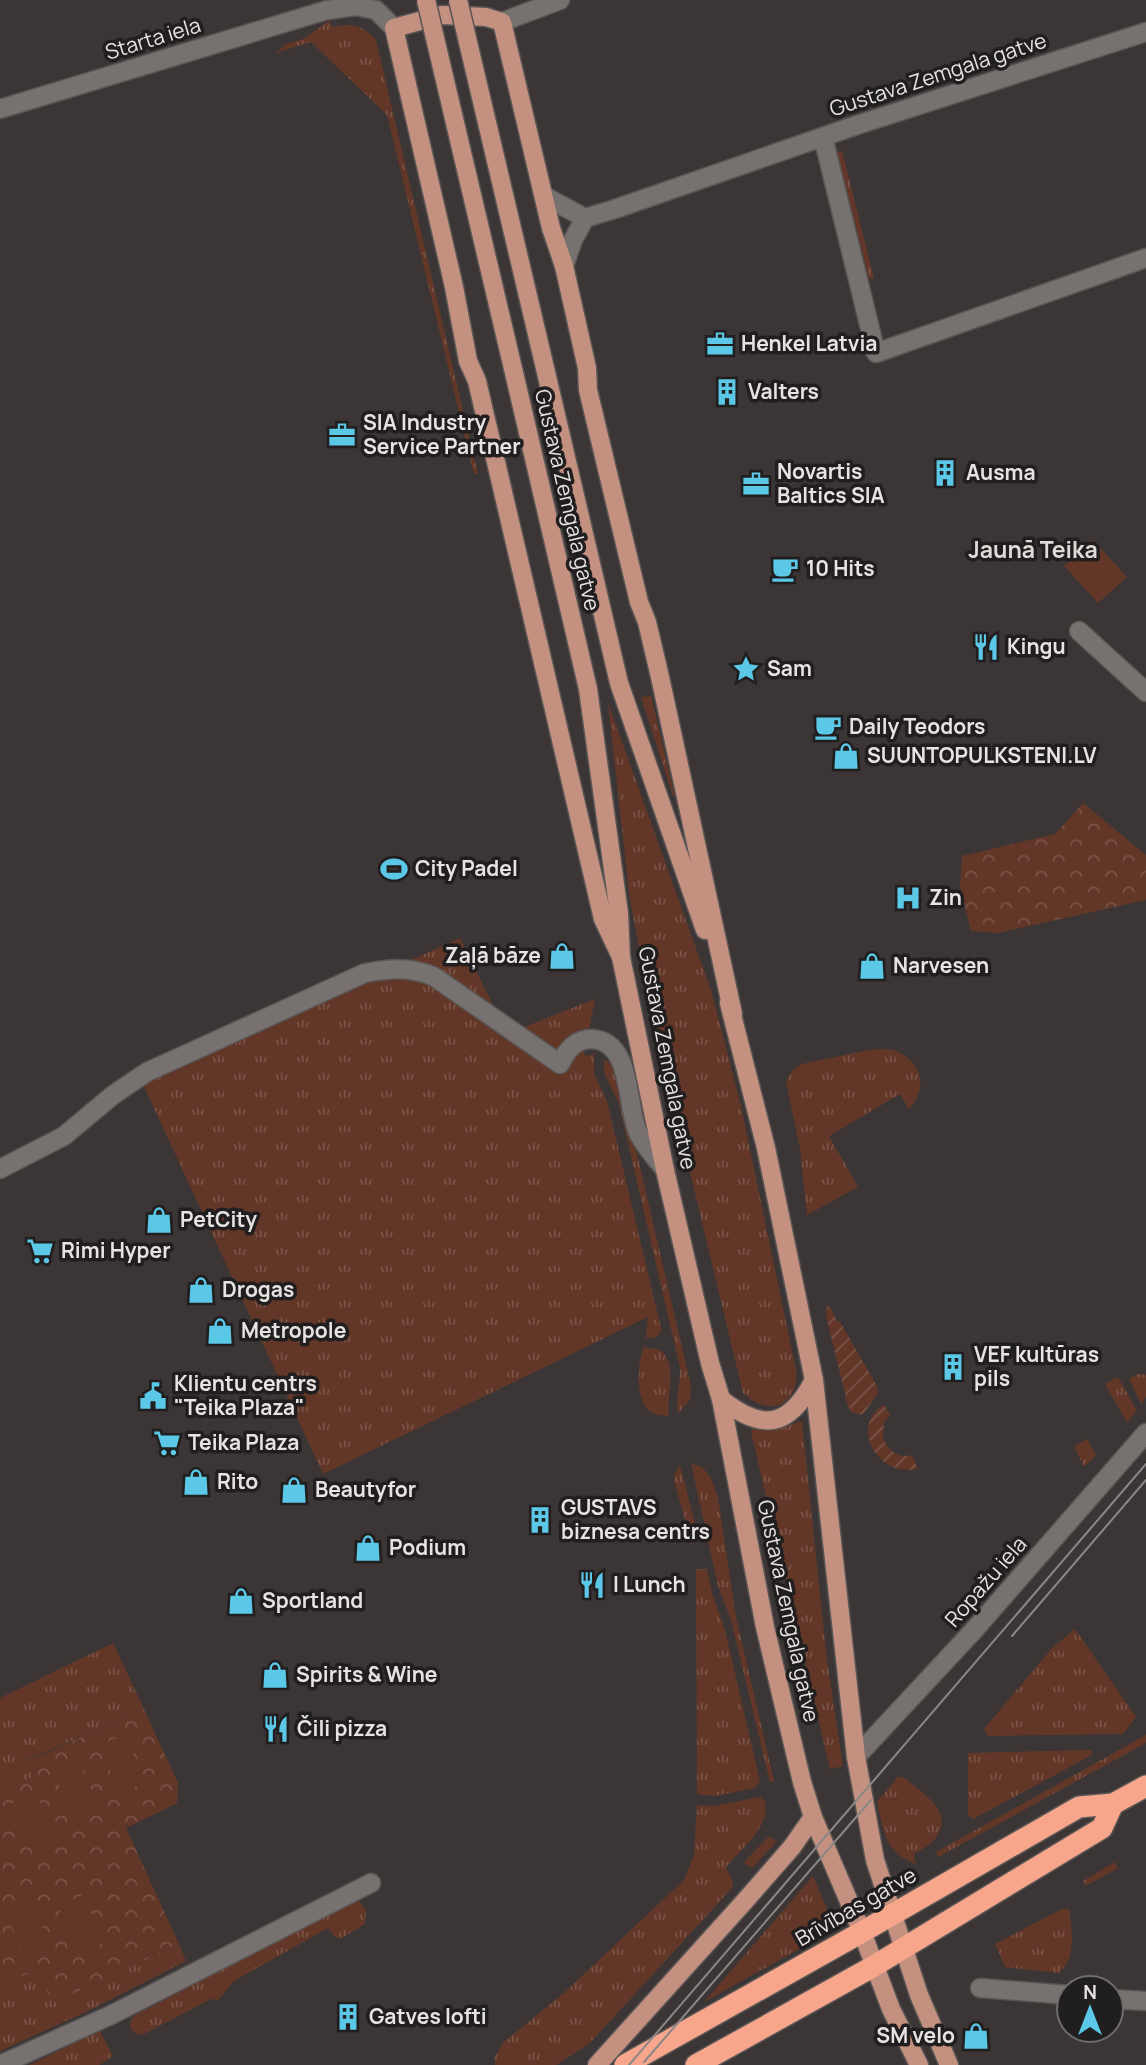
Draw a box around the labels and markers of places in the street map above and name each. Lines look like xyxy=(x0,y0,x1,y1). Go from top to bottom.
office icon: Henkel Latvia xyxy=(705,329,735,359)
place label: Henkel Latvia xyxy=(741,329,877,357)
building icon: Valters xyxy=(712,377,742,407)
place label: Valters xyxy=(748,377,819,405)
place label: SIA Industry Service Partner xyxy=(363,408,521,460)
office icon: SIA Industry Service Partner xyxy=(327,420,357,450)
place label: Novartis Baltics SIA xyxy=(777,457,885,509)
building icon: Ausma xyxy=(930,458,960,488)
place label: Ausma xyxy=(966,458,1036,486)
office icon: Novartis Baltics SIA xyxy=(741,469,771,499)
cafe icon: 10 Hits xyxy=(770,554,800,584)
place label: 10 Hits xyxy=(806,554,875,582)
restaurant icon: Kingu xyxy=(971,632,1001,662)
place label: Kingu xyxy=(1007,632,1066,660)
place icon: Sam xyxy=(731,654,761,684)
place label: Sam xyxy=(767,654,812,682)
cafe icon: Daily Teodors xyxy=(813,712,843,742)
place label: Daily Teodors xyxy=(849,712,985,740)
shop icon: SUUNTOPULKSTENI.LV xyxy=(831,741,861,771)
place label: SUUNTOPULKSTENI.LV xyxy=(867,741,1097,769)
sports icon: City Padel xyxy=(379,854,409,884)
place label: City Padel xyxy=(415,854,518,882)
hospital icon: Zin xyxy=(893,883,923,913)
place label: Zin xyxy=(929,883,962,911)
place label: Zaļā bāze xyxy=(445,941,541,970)
shop icon: Zaļā bāze xyxy=(547,941,577,971)
shop icon: Narvesen xyxy=(857,951,887,981)
place label: Narvesen xyxy=(893,951,989,979)
shop icon: PetCity xyxy=(144,1205,174,1235)
place label: PetCity xyxy=(180,1205,257,1233)
supermarket icon: Rimi Hyper xyxy=(25,1236,55,1266)
place label: Rimi Hyper xyxy=(61,1236,171,1264)
shop icon: Drogas xyxy=(186,1275,216,1305)
place label: Drogas xyxy=(222,1275,294,1303)
shop icon: Metropole xyxy=(205,1316,235,1346)
place label: Metropole xyxy=(241,1316,346,1344)
place label: VEF kultūras pils xyxy=(974,1340,1099,1392)
building icon: VEF kultūras pils xyxy=(938,1352,968,1382)
place label: Klientu centrs "Teika Plaza" xyxy=(174,1369,317,1421)
public building icon: Klientu centrs "Teika Plaza" xyxy=(138,1381,168,1411)
supermarket icon: Teika Plaza xyxy=(152,1428,182,1458)
place label: Teika Plaza xyxy=(188,1428,299,1456)
shop icon: Rito xyxy=(181,1467,211,1497)
place label: Rito xyxy=(217,1467,258,1495)
shop icon: Beautyfor xyxy=(279,1475,309,1505)
place label: Beautyfor xyxy=(315,1475,416,1503)
place label: GUSTAVS biznesa centrs xyxy=(561,1493,710,1545)
building icon: GUSTAVS biznesa centrs xyxy=(525,1505,555,1535)
shop icon: Podium xyxy=(353,1533,383,1563)
place label: Podium xyxy=(389,1533,466,1561)
restaurant icon: I Lunch xyxy=(577,1570,607,1600)
place label: I Lunch xyxy=(613,1570,686,1598)
shop icon: Sportland xyxy=(226,1586,256,1616)
place label: Sportland xyxy=(262,1586,363,1614)
shop icon: Spirits & Wine xyxy=(260,1660,290,1690)
place label: Spirits & Wine xyxy=(296,1660,437,1688)
restaurant icon: Čili pizza xyxy=(261,1714,291,1744)
place label: Čili pizza xyxy=(297,1714,387,1742)
building icon: Gatves lofti xyxy=(333,2002,363,2032)
place label: Gatves lofti xyxy=(369,2002,487,2030)
place label: SM velo xyxy=(876,2021,955,2049)
shop icon: SM velo xyxy=(961,2021,991,2051)

